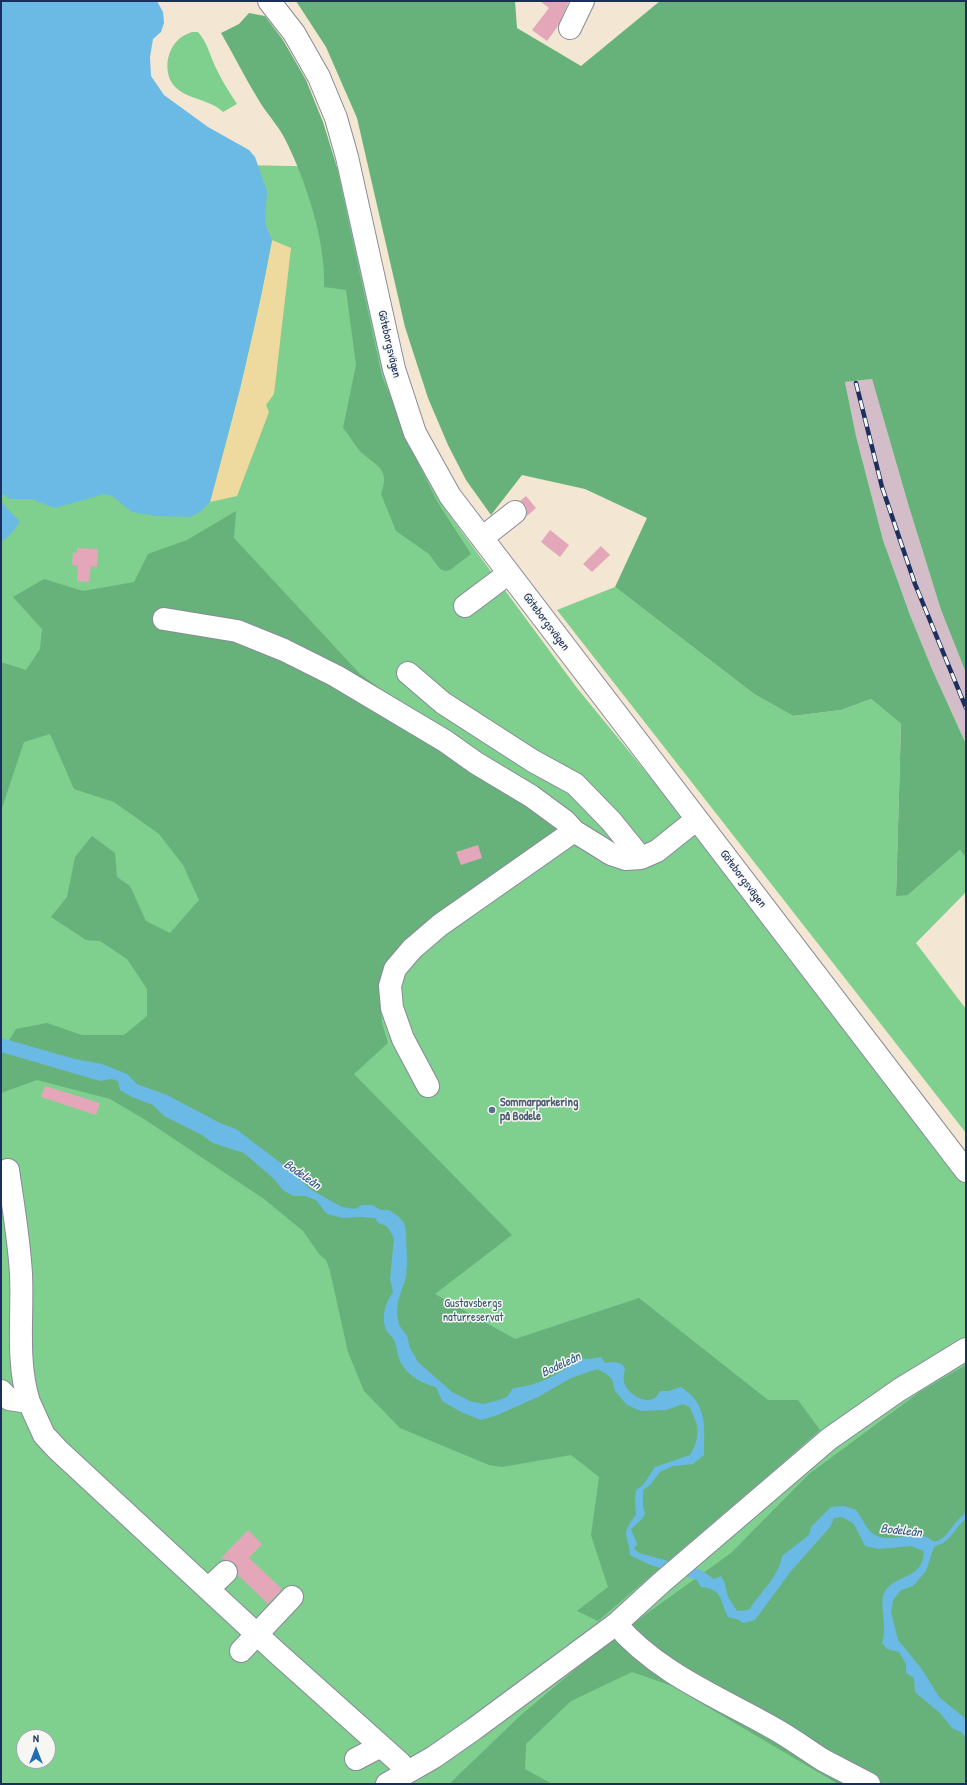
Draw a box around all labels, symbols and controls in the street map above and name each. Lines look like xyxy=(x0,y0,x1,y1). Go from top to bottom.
street label: Göteborgsvägen xyxy=(374,309,404,379)
street label: Göteborgsvägen xyxy=(520,590,572,654)
street label: Göteborgsvägen xyxy=(717,847,769,911)
place label: Sommarparkering på Bodele xyxy=(500,1096,578,1124)
marker: Sommarparkering på Bodele xyxy=(487,1105,497,1115)
water label: Bodeleån xyxy=(280,1157,324,1193)
park label: Gustavsbergs naturreservat xyxy=(443,1297,503,1325)
water label: Bodeleån xyxy=(539,1349,583,1381)
water label: Bodeleån xyxy=(879,1521,923,1541)
north arrow xyxy=(16,1729,56,1769)
text: N xyxy=(33,1731,39,1745)

